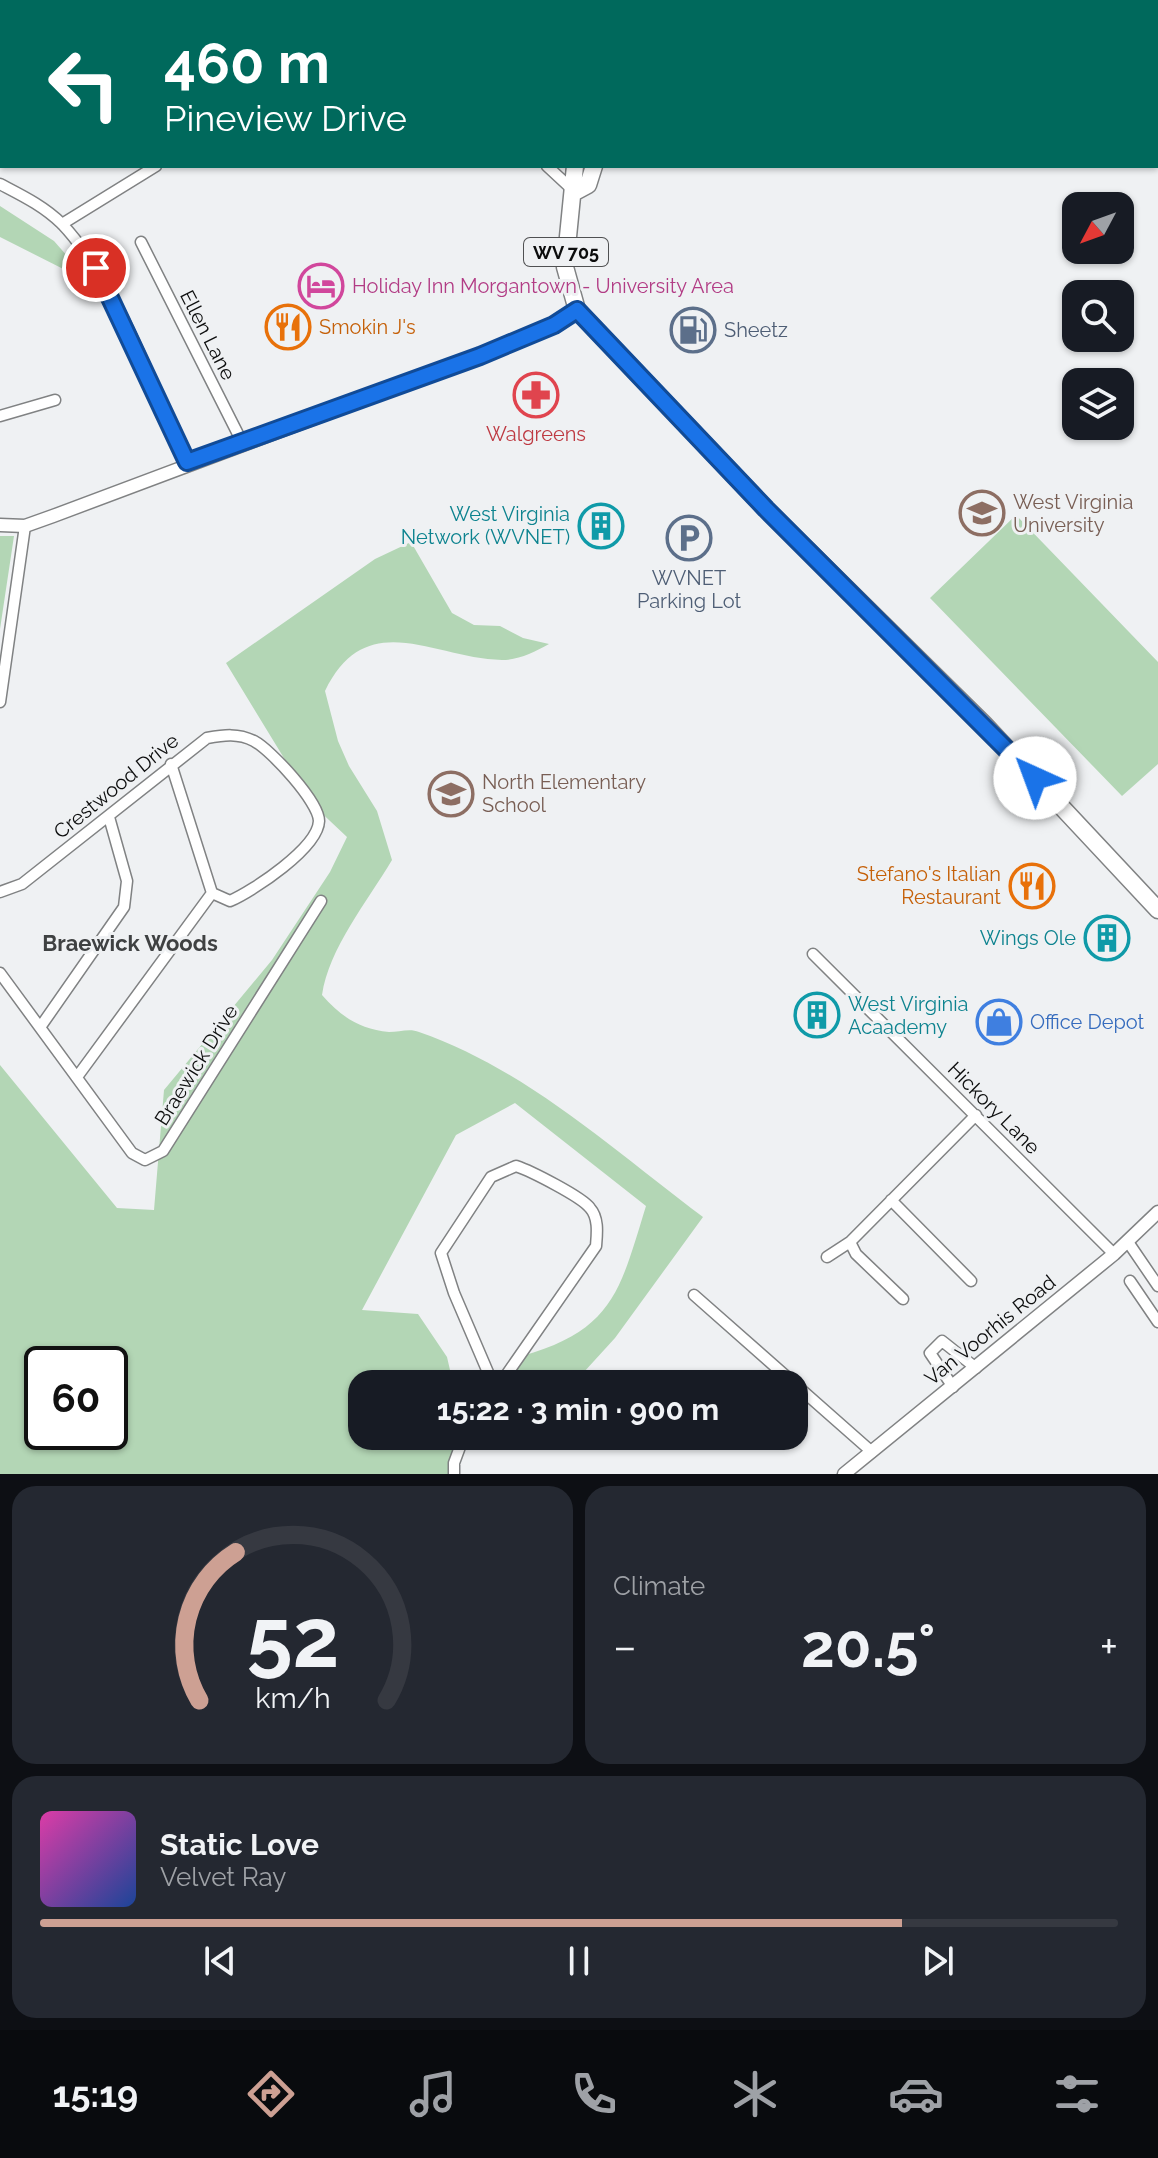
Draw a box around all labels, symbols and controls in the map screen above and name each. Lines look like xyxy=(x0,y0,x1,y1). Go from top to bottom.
text: 460 m xyxy=(164,30,330,96)
icon: left xyxy=(32,32,136,136)
text: Pineview Drive xyxy=(164,97,407,139)
north arrow xyxy=(1062,192,1134,264)
map controls xyxy=(1062,192,1134,440)
pin xyxy=(62,234,130,302)
road number: WV 705 xyxy=(524,238,608,266)
icon: arrive xyxy=(74,246,118,290)
hotel icon: Holiday Inn Morgantown - University Area xyxy=(297,262,345,310)
place label: Holiday Inn Morgantown - University Area xyxy=(352,274,734,298)
button: search xyxy=(1062,280,1134,352)
street label: Ellen Lane xyxy=(175,286,241,384)
restaurant icon: Smokin J's xyxy=(264,303,312,351)
fuel station icon: Sheetz xyxy=(669,306,717,354)
place label: Smokin J's xyxy=(319,315,416,339)
place label: Sheetz xyxy=(724,318,788,342)
button: layers xyxy=(1062,368,1134,440)
pharmacy icon: Walgreens xyxy=(512,371,560,419)
place label: Walgreens xyxy=(486,422,586,446)
school or university icon: West Virginia University xyxy=(958,489,1006,537)
place label: West Virginia University xyxy=(1013,490,1133,537)
place label: West Virginia Network (WVNET) xyxy=(401,502,570,549)
building icon: West Virginia Network (WVNET) xyxy=(577,502,625,550)
parking icon: WVNET Parking Lot xyxy=(665,514,713,562)
place label: WVNET Parking Lot xyxy=(637,566,741,613)
street label: Crestwood Drive xyxy=(49,728,183,844)
position arrow xyxy=(993,736,1077,820)
school or university icon: North Elementary School xyxy=(427,770,475,818)
place label: North Elementary School xyxy=(482,770,646,817)
place label: Stefano's Italian Restaurant xyxy=(857,862,1001,909)
restaurant icon: Stefano's Italian Restaurant xyxy=(1008,862,1056,910)
building icon: Wings Ole xyxy=(1083,914,1131,962)
place label: Wings Ole xyxy=(980,926,1076,950)
district label: Braewick Woods xyxy=(42,930,218,956)
building icon: West Virginia Acaademy xyxy=(793,991,841,1039)
place label: West Virginia Acaademy xyxy=(848,992,968,1039)
shop icon: Office Depot xyxy=(975,998,1023,1046)
street label: Braewick Drive xyxy=(149,1000,243,1130)
place label: Office Depot xyxy=(1030,1010,1145,1034)
street label: Hickory Lane xyxy=(943,1057,1045,1159)
street label: Van Voorhis Road xyxy=(920,1270,1060,1390)
speed limit sign: 60 xyxy=(24,1346,128,1450)
text: 15:22 · 3 min · 900 m xyxy=(437,1392,719,1427)
text: Climate xyxy=(613,1571,705,1601)
text: 52 xyxy=(246,1589,339,1686)
text: 20.5° xyxy=(801,1611,935,1681)
text: − xyxy=(613,1621,637,1672)
text: + xyxy=(1100,1621,1118,1672)
text: km/h xyxy=(255,1681,330,1715)
text: Static Love xyxy=(160,1827,319,1862)
text: Velvet Ray xyxy=(160,1862,286,1892)
icon: previous xyxy=(198,1939,242,1983)
icon: pause xyxy=(557,1939,601,1983)
icon: next xyxy=(916,1939,960,1983)
icon: directions xyxy=(243,2066,299,2122)
icon: music xyxy=(405,2066,461,2122)
icon: phone xyxy=(566,2066,622,2122)
icon: climate xyxy=(727,2066,783,2122)
icon: car xyxy=(888,2066,944,2122)
icon: filters xyxy=(1049,2066,1105,2122)
text: 15:19 xyxy=(53,2073,138,2115)

